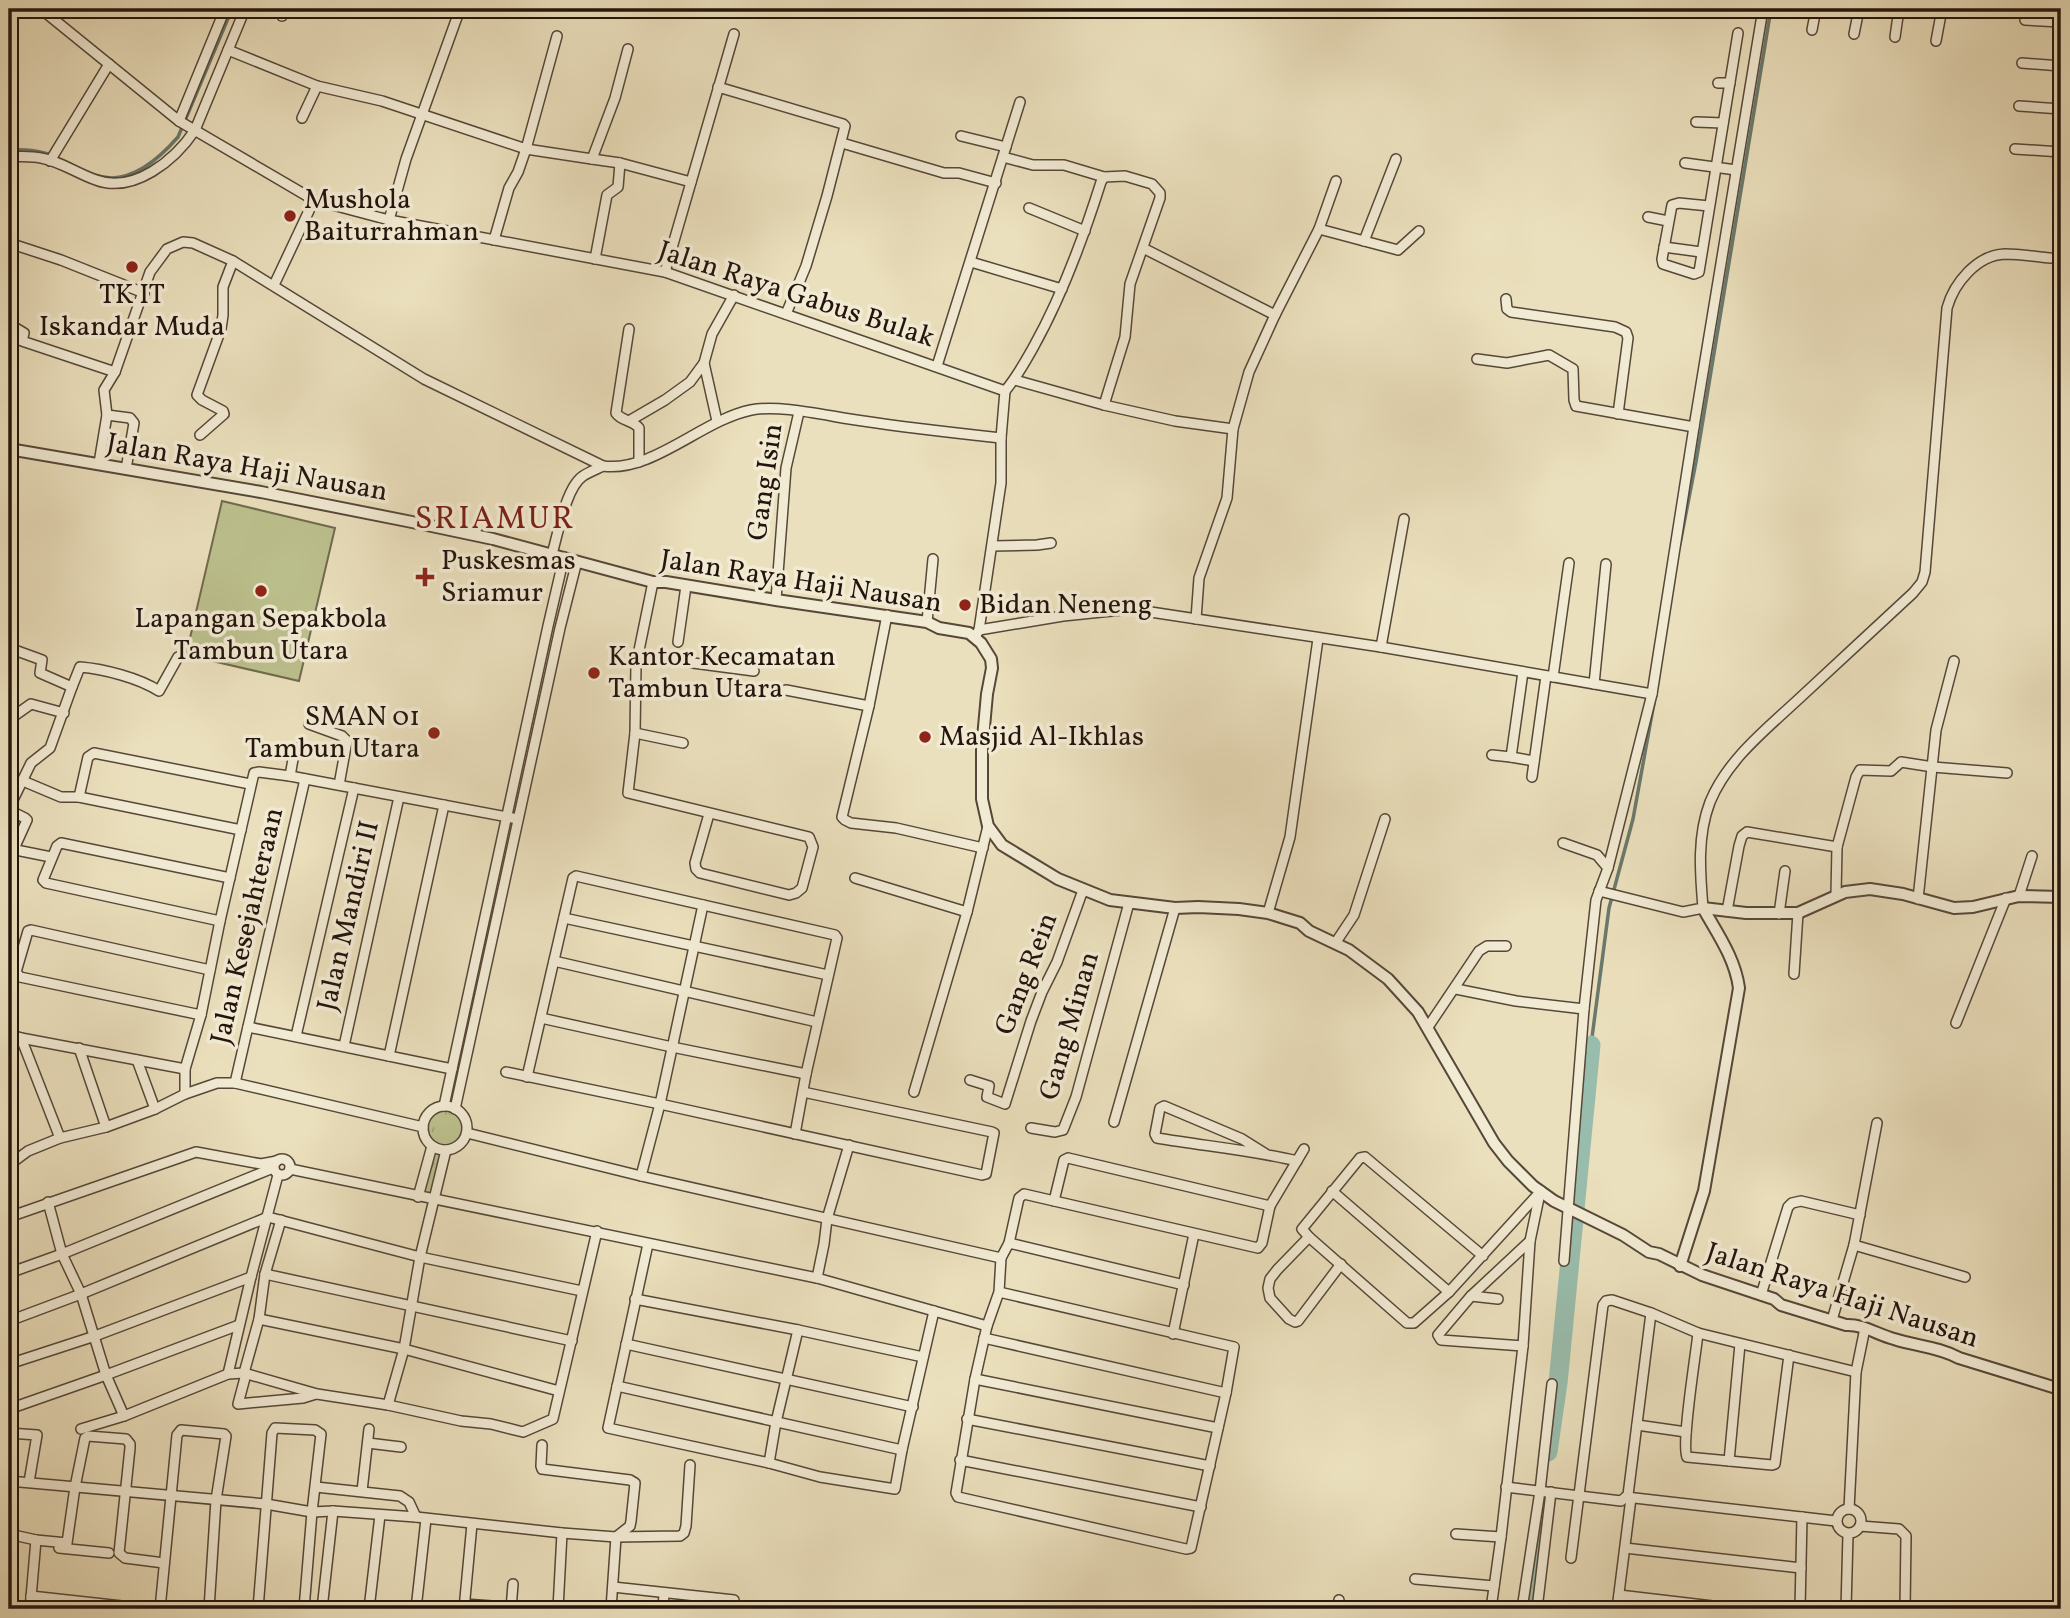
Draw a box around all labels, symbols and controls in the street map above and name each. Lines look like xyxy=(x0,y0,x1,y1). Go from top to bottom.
place label: Mushola Baiturrahman xyxy=(304,181,479,252)
marker: Mushola Baiturrahman xyxy=(282,208,298,224)
street label: Jalan Raya Gabus Bulak xyxy=(653,232,939,358)
marker: TK IT Iskandar Muda xyxy=(124,259,140,275)
place label: TK IT Iskandar Muda xyxy=(39,276,225,347)
street label: Gang Isin xyxy=(738,421,794,543)
street label: Jalan Raya Haji Nausan xyxy=(103,424,391,512)
district label: SRIAMUR xyxy=(415,498,575,542)
street label: Jalan Raya Haji Nausan xyxy=(657,540,945,624)
place label: Puskesmas Sriamur xyxy=(441,542,576,613)
marker: Puskesmas Sriamur xyxy=(415,567,435,587)
marker: Lapangan Sepakbola Tambun Utara xyxy=(253,583,269,599)
place label: Bidan Neneng xyxy=(979,586,1152,625)
marker: Bidan Neneng xyxy=(957,597,973,613)
place label: Lapangan Sepakbola Tambun Utara xyxy=(134,600,388,671)
place label: Kantor Kecamatan Tambun Utara xyxy=(608,638,836,709)
marker: Kantor Kecamatan Tambun Utara xyxy=(586,665,602,681)
place label: SMAN 01 Tambun Utara xyxy=(245,698,420,769)
place label: Masjid Al-Ikhlas xyxy=(939,718,1144,757)
marker: SMAN 01 Tambun Utara xyxy=(426,725,442,741)
marker: Masjid Al-Ikhlas xyxy=(917,729,933,745)
street label: Jalan Kesejahteraan xyxy=(202,804,294,1048)
street label: Jalan Mandiri II xyxy=(308,817,390,1015)
street label: Gang Rein xyxy=(986,907,1068,1041)
street label: Gang Minan xyxy=(1030,947,1110,1105)
street label: Jalan Raya Haji Nausan xyxy=(1701,1233,1983,1359)

